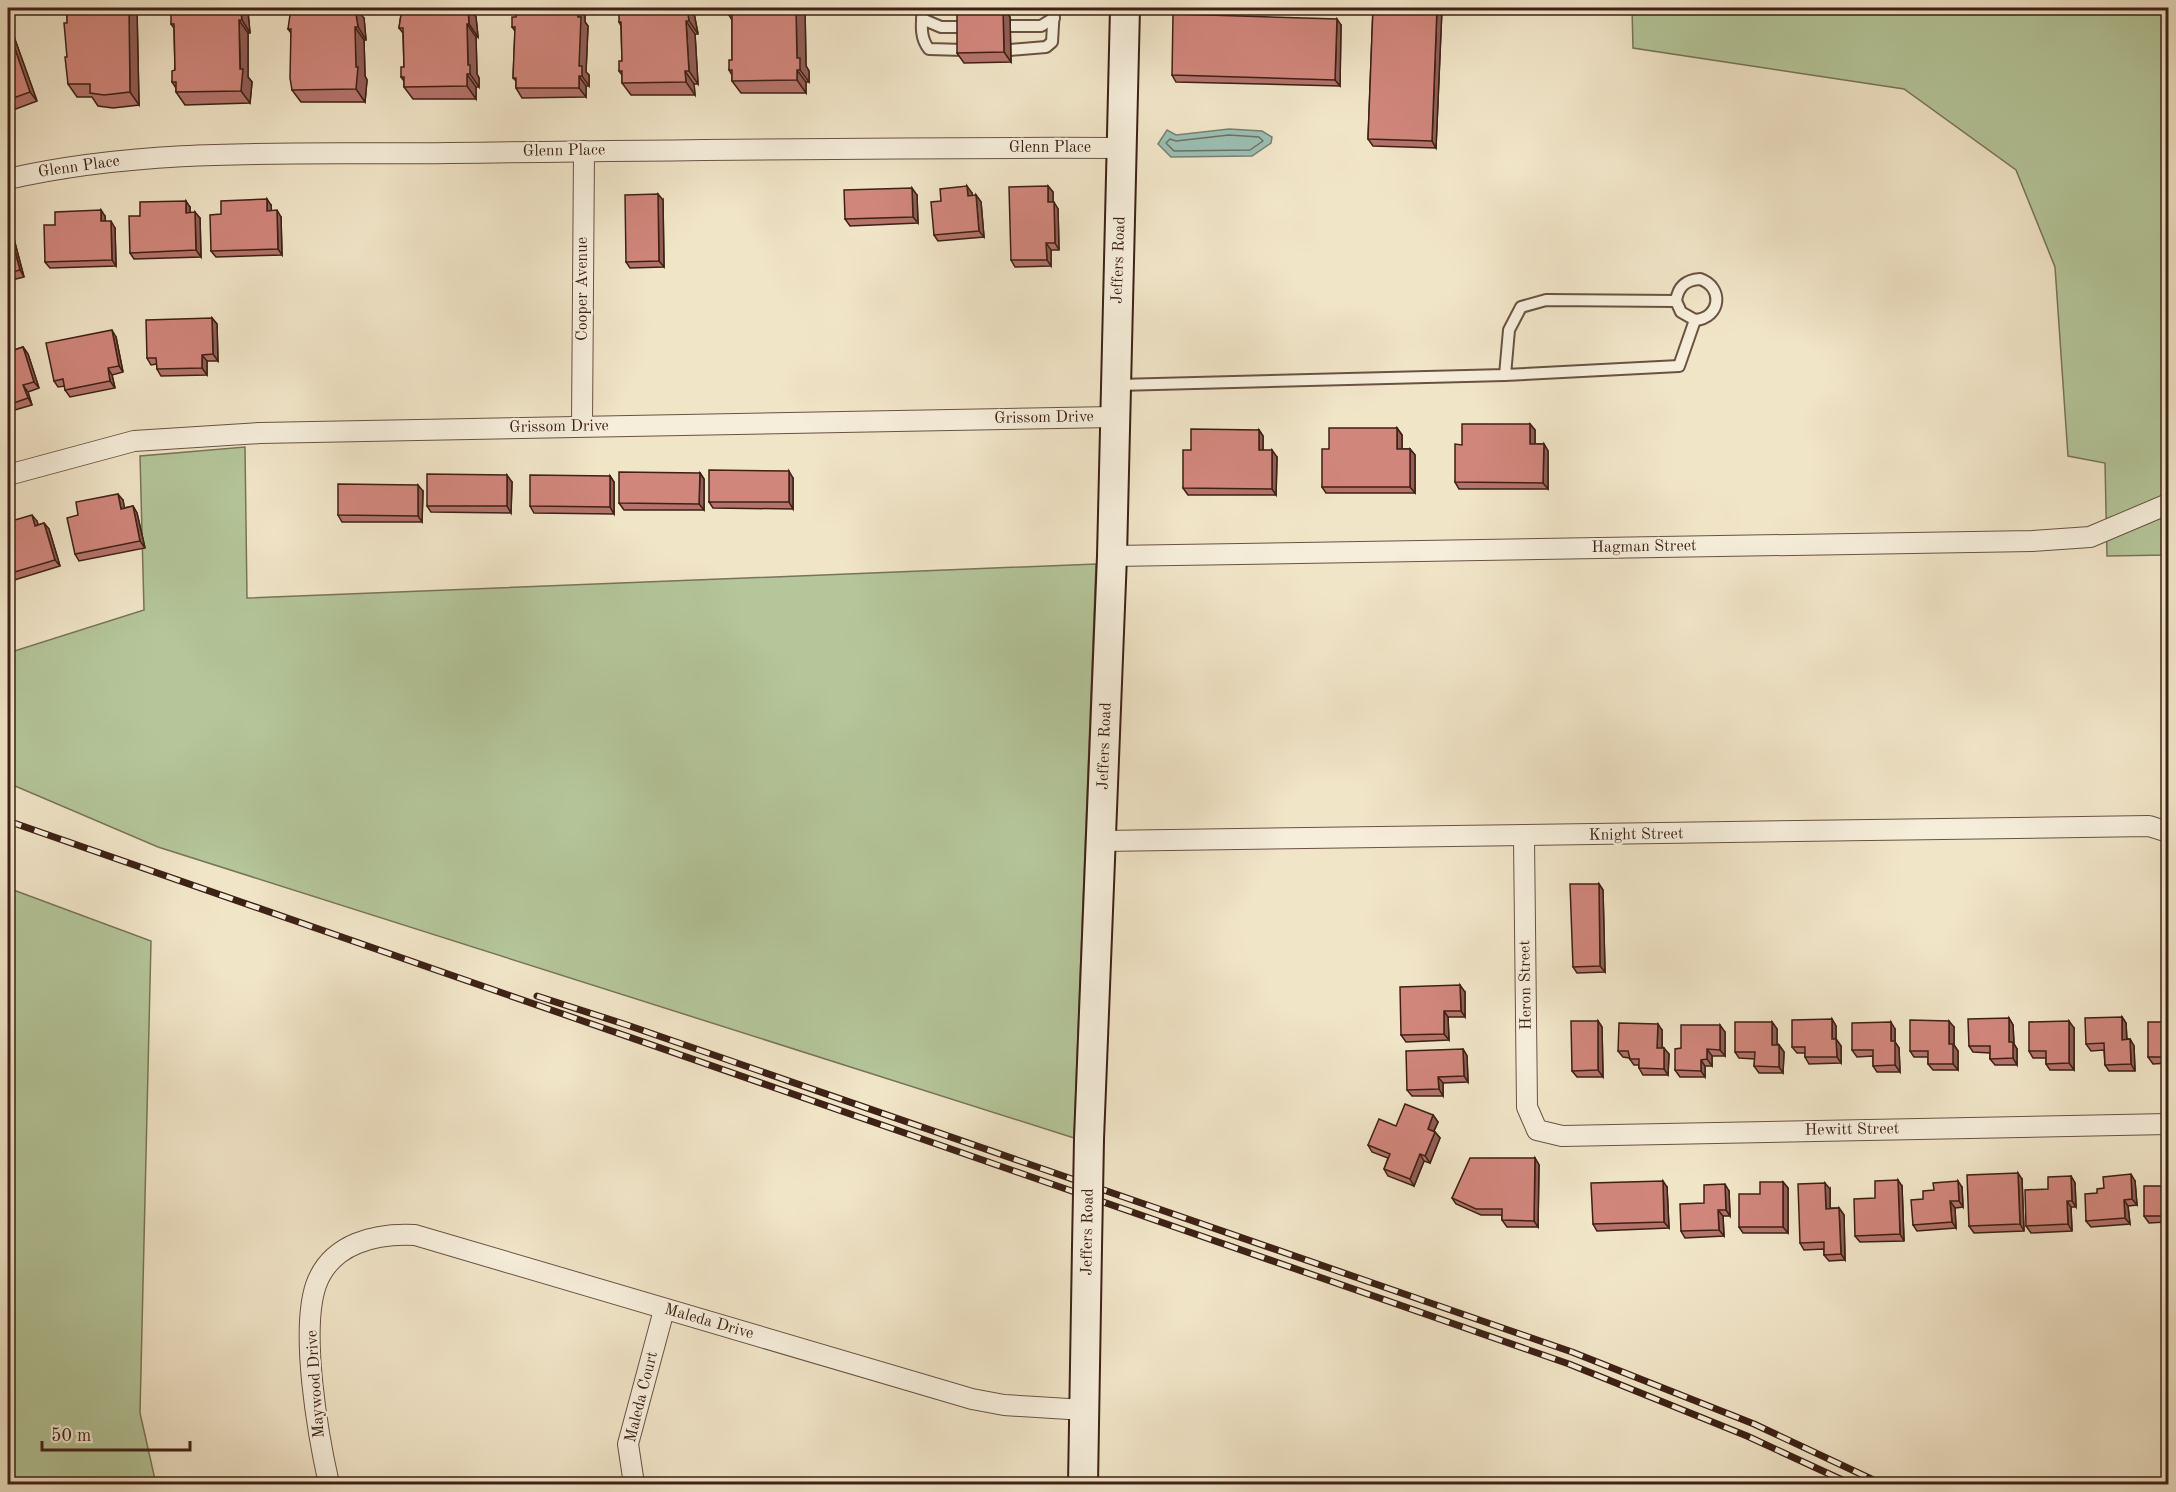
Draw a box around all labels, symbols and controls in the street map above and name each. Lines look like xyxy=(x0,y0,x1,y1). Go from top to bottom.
street label: Glenn Place xyxy=(1009,140,1091,156)
street label: Glenn Place xyxy=(523,142,605,160)
street label: Glenn Place xyxy=(37,153,121,181)
street label: Jeffers Road xyxy=(1109,216,1129,304)
street label: Cooper Avenue xyxy=(575,237,591,341)
street label: Grissom Drive xyxy=(994,409,1094,427)
street label: Grissom Drive xyxy=(509,418,609,436)
street label: Hagman Street xyxy=(1591,538,1697,556)
street label: Jeffers Road xyxy=(1095,702,1115,790)
street label: Knight Street xyxy=(1588,826,1684,844)
street label: Heron Street xyxy=(1517,939,1535,1030)
street label: Hewitt Street xyxy=(1804,1121,1900,1139)
street label: Jeffers Road xyxy=(1079,1188,1097,1276)
street label: Maleda Drive xyxy=(662,1302,756,1342)
street label: Maywood Drive xyxy=(304,1329,328,1439)
street label: Maleda Court xyxy=(623,1350,661,1444)
scale bar xyxy=(42,1414,190,1452)
text: 50 m xyxy=(51,1427,91,1445)

